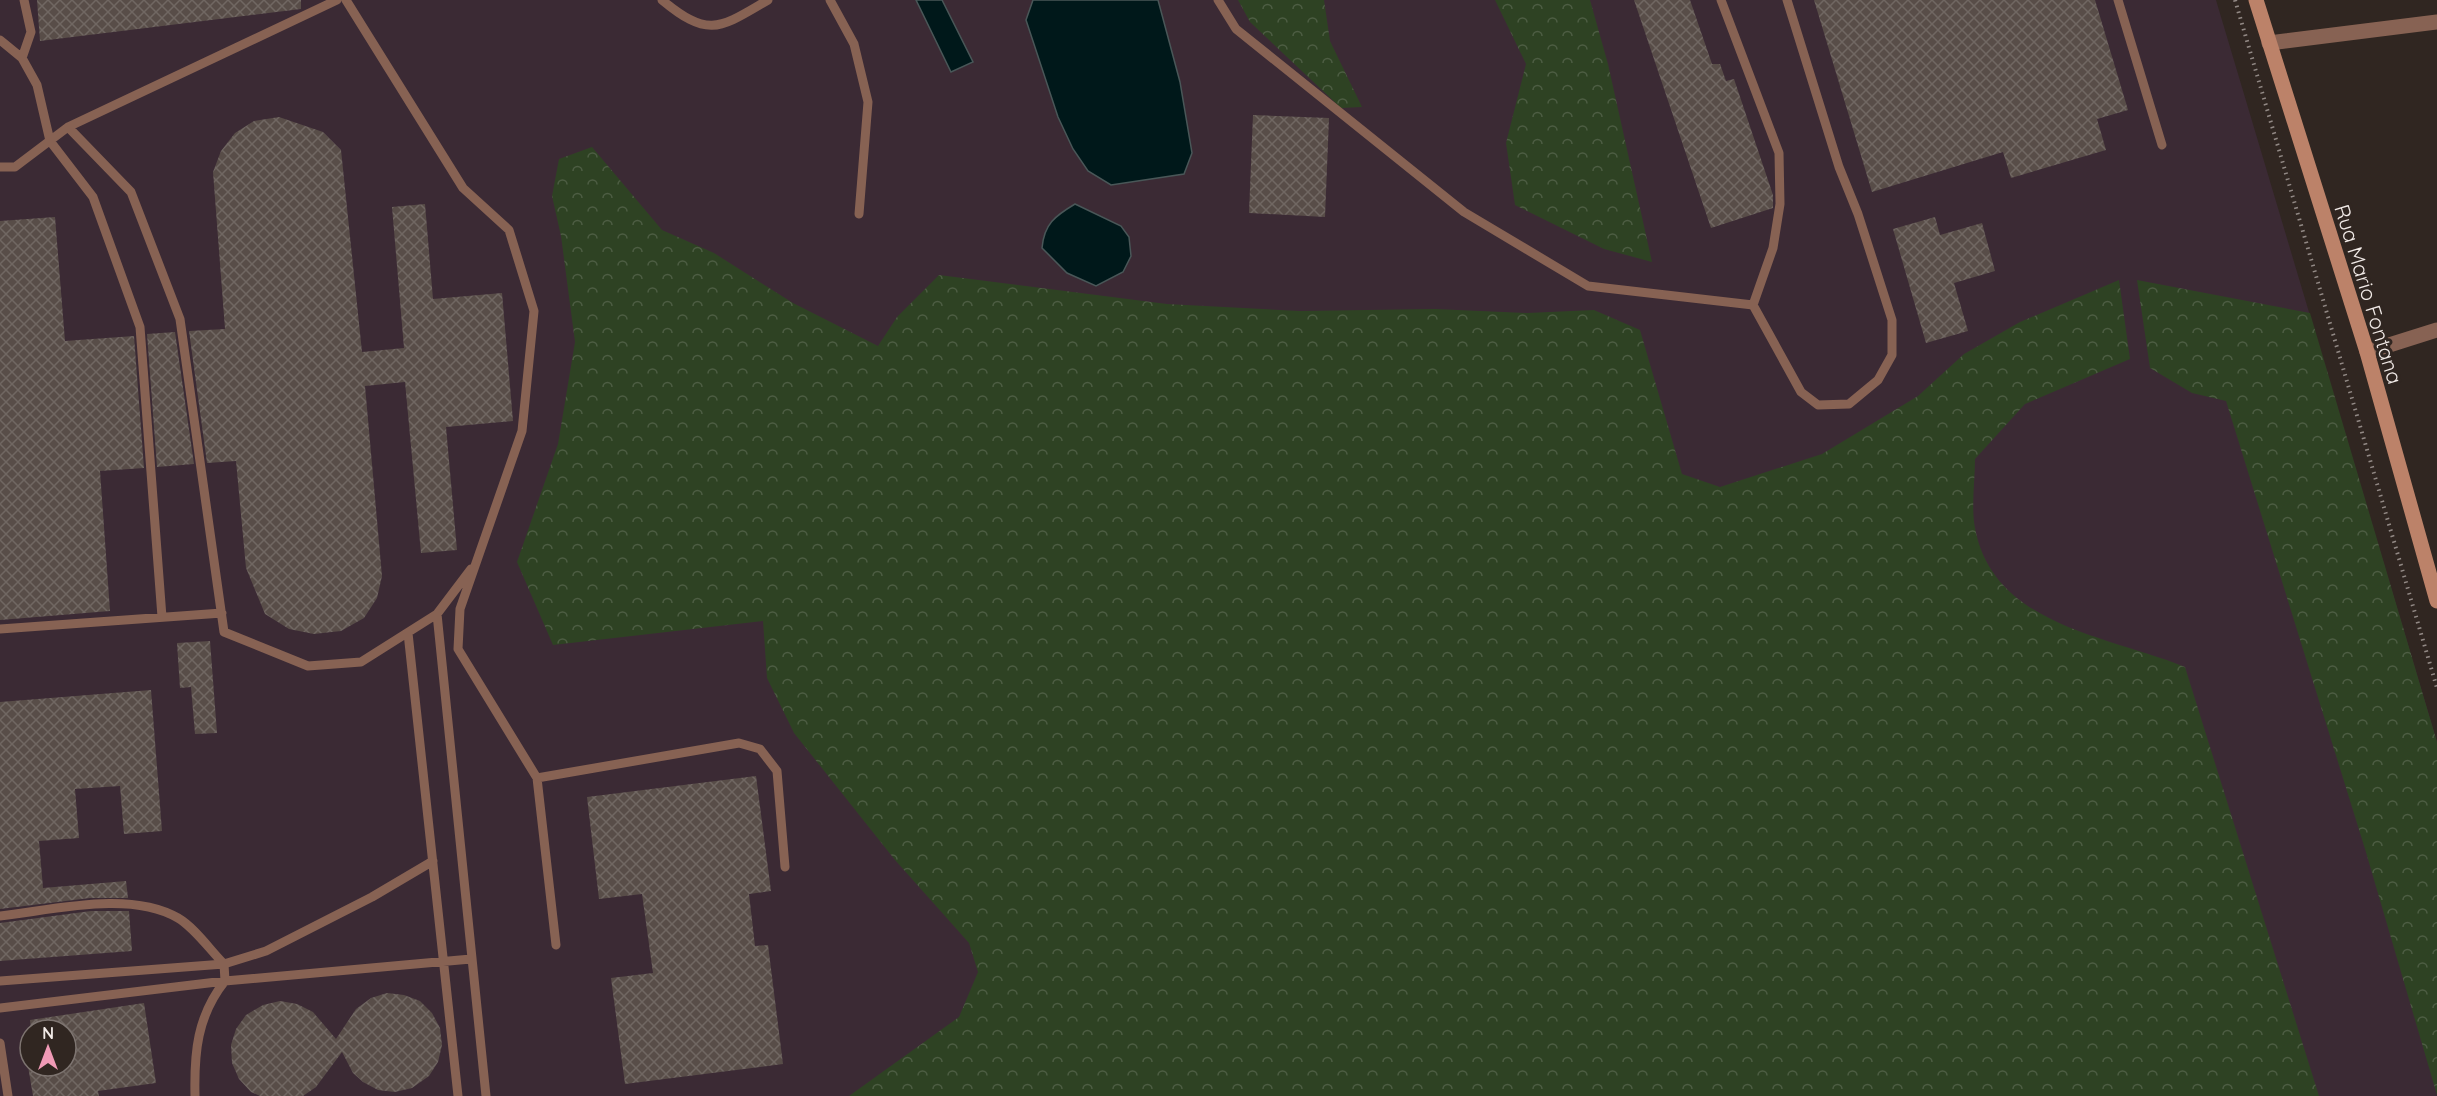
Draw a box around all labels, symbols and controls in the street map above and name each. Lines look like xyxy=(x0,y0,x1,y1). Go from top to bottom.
street label: Rua Mario Fontana xyxy=(2329,201,2409,387)
north arrow xyxy=(18,1018,78,1078)
text: N xyxy=(42,1023,54,1043)

